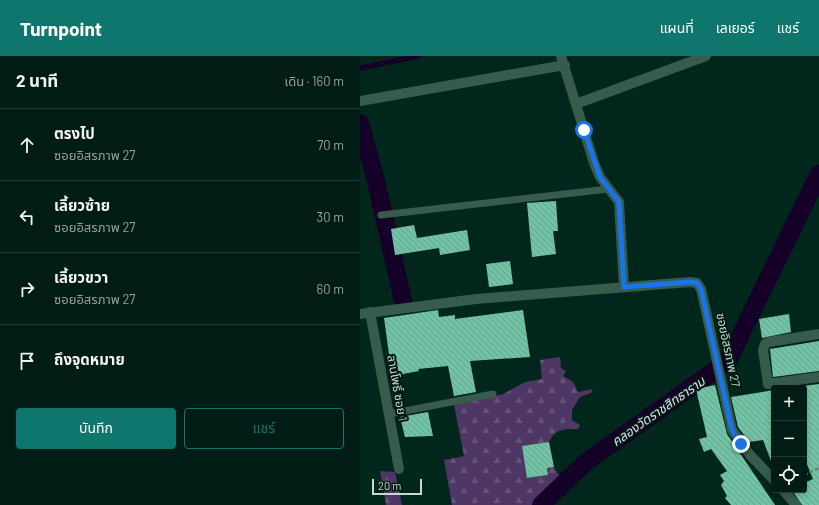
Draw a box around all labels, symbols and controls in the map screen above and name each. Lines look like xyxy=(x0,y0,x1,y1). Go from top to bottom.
text: Turnpoint xyxy=(20,17,102,40)
text: แผนที่ xyxy=(660,19,694,36)
text: เลเยอร์ xyxy=(716,19,755,36)
text: แชร์ xyxy=(777,19,799,36)
text: 2 นาที xyxy=(16,70,58,90)
text: เดิน · 160 m xyxy=(284,73,344,89)
route start xyxy=(575,121,593,139)
text: ตรงไป xyxy=(54,124,95,142)
icon: ahead xyxy=(16,134,38,156)
text: 70 m xyxy=(317,137,344,153)
text: ซอยอิสรภาพ 27 xyxy=(54,147,136,163)
text: เลี้ยวซ้าย xyxy=(54,196,110,214)
icon: left xyxy=(16,206,38,228)
text: 30 m xyxy=(317,209,344,225)
text: ซอยอิสรภาพ 27 xyxy=(54,219,136,235)
text: เลี้ยวขวา xyxy=(54,268,108,286)
icon: right xyxy=(16,278,38,300)
text: 60 m xyxy=(317,281,344,297)
text: ซอยอิสรภาพ 27 xyxy=(54,291,136,307)
street label: ซอยอิสรภาพ 27 xyxy=(714,312,744,388)
icon: arrive xyxy=(16,350,38,372)
text: ถึงจุดหมาย xyxy=(54,350,125,368)
street label: ลานโพธิ์ ซอย 1 xyxy=(385,354,411,422)
water label: คลองวัดราชสิทธาราม xyxy=(608,372,709,449)
map controls xyxy=(771,385,807,493)
button: + xyxy=(771,385,807,421)
button: บันทึก xyxy=(16,408,176,449)
button: แชร์ xyxy=(184,408,344,449)
button: − xyxy=(771,421,807,457)
route end xyxy=(732,435,750,453)
button: locate xyxy=(771,457,807,493)
scale bar xyxy=(372,477,422,496)
text: 20 m xyxy=(378,479,401,492)

